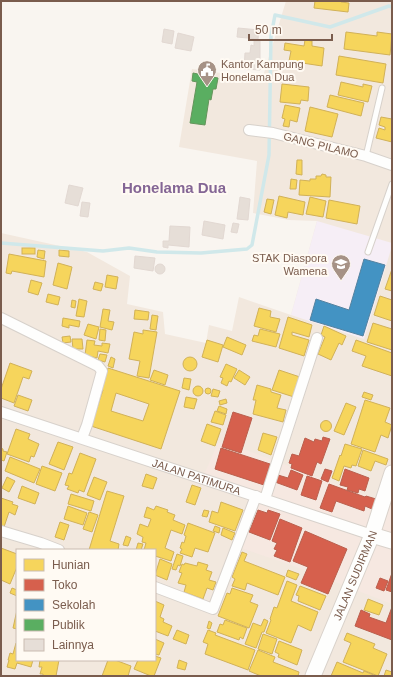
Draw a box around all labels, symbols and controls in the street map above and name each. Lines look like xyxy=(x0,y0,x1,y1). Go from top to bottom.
scale bar xyxy=(249,16,332,42)
text: 50 m xyxy=(255,23,282,37)
place label: Kantor Kampung Honelama Dua xyxy=(221,58,304,83)
public building icon: Kantor Kampung Honelama Dua xyxy=(196,59,218,87)
street label: GANG PILAMO xyxy=(282,130,360,160)
district label: Honelama Dua xyxy=(122,179,227,196)
place label: STAK Diaspora Wamena xyxy=(252,252,328,277)
school or university icon: STAK Diaspora Wamena xyxy=(330,253,352,281)
street label: JALAN PATIMURA xyxy=(151,457,243,497)
street label: JALAN SUDIRMAN xyxy=(331,529,379,622)
legend xyxy=(16,549,156,661)
text: Hunian xyxy=(52,558,90,572)
text: Toko xyxy=(52,578,78,592)
text: Sekolah xyxy=(52,598,95,612)
text: Publik xyxy=(52,618,86,632)
text: Lainnya xyxy=(52,638,94,652)

